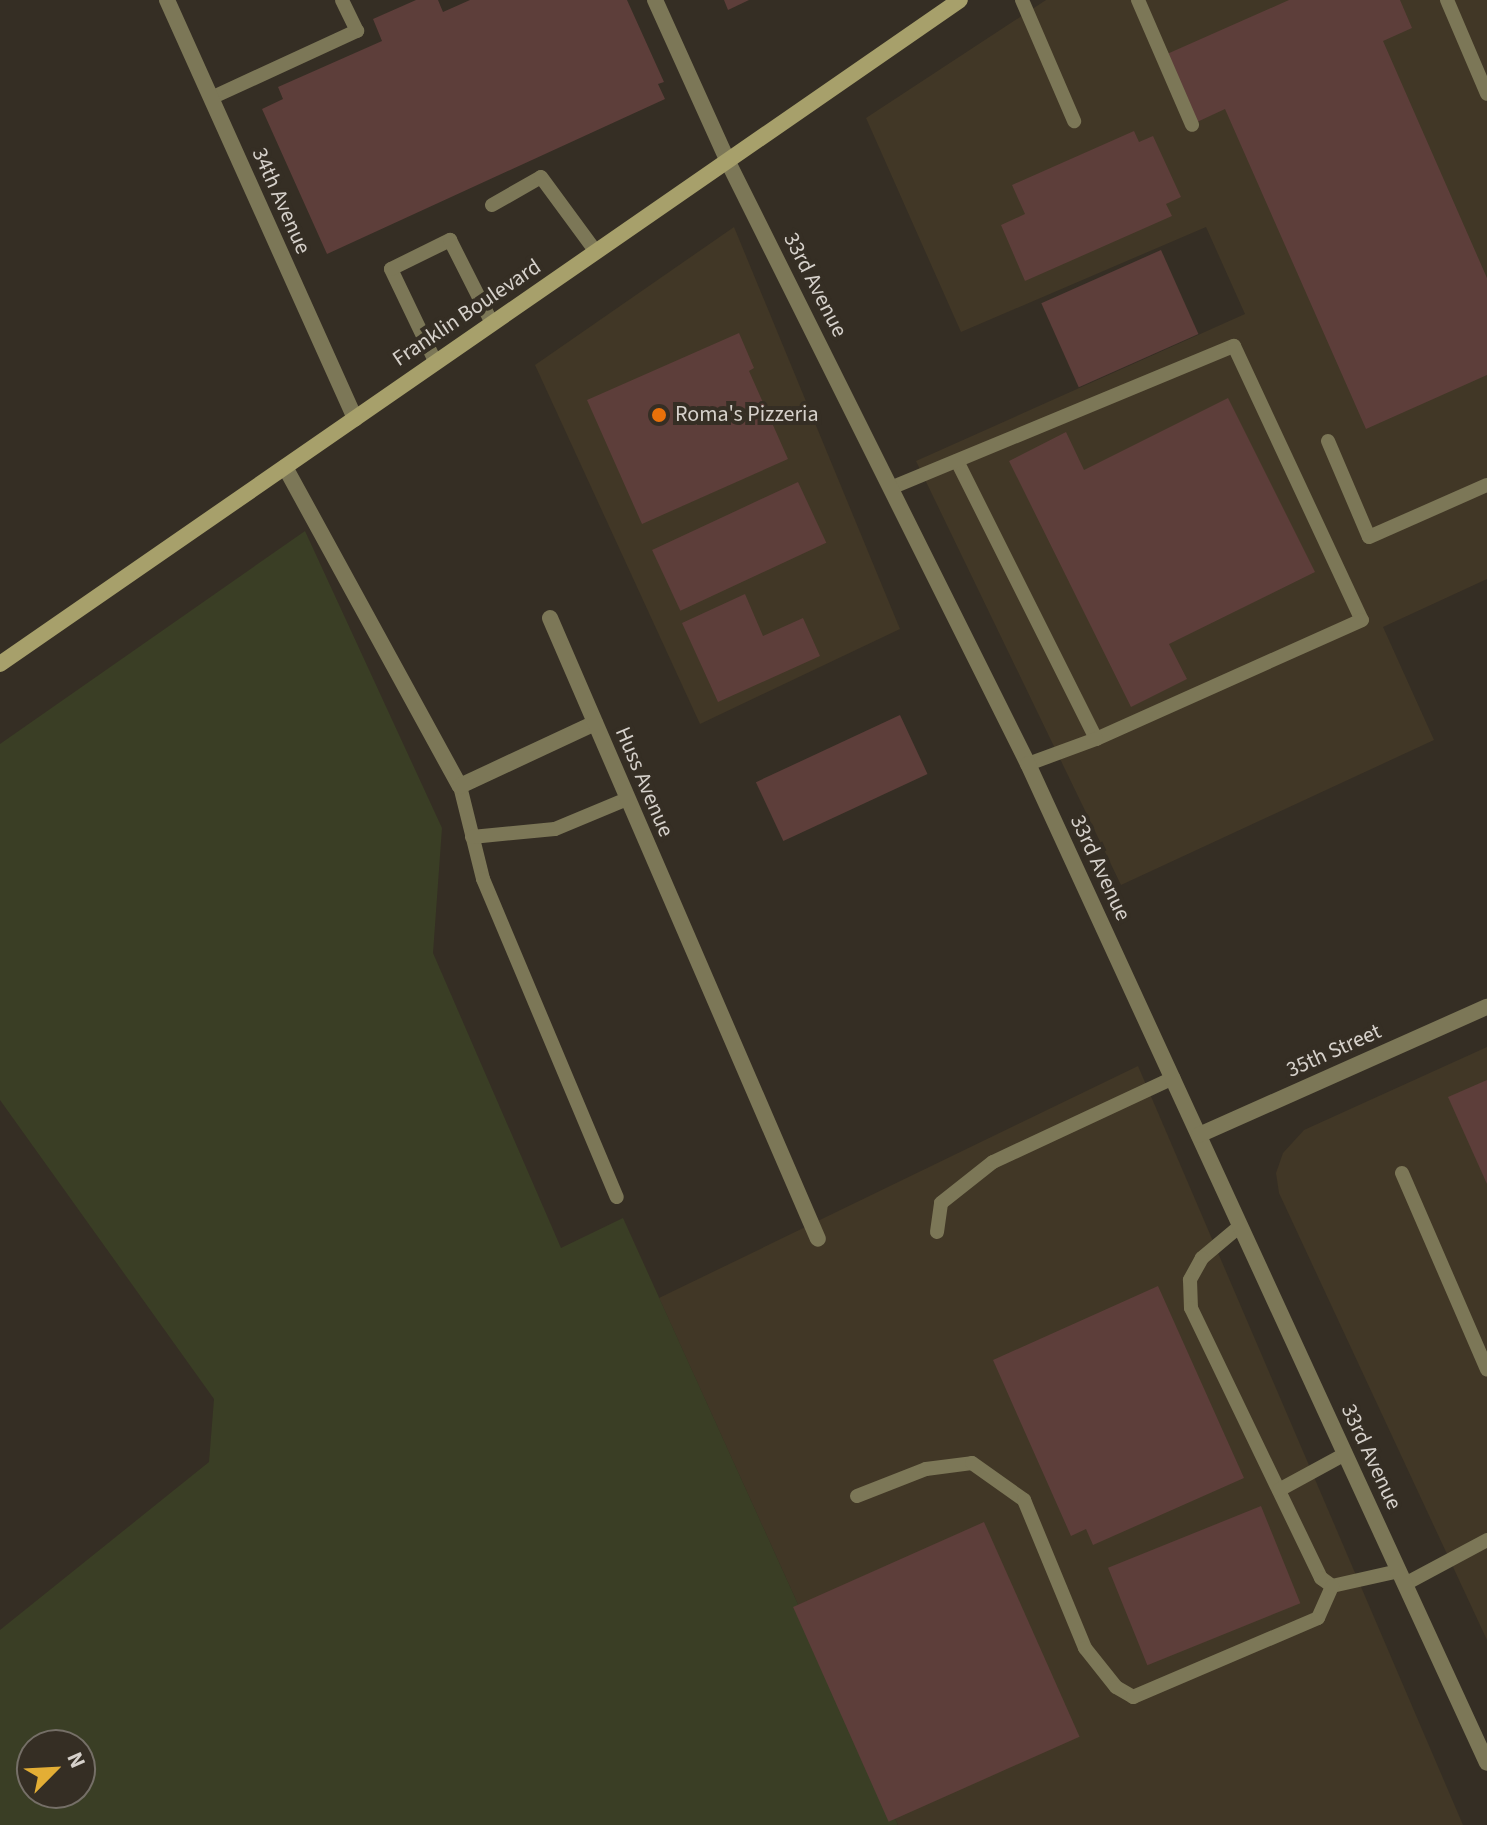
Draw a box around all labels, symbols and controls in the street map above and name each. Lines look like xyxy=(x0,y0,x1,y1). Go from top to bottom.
street label: 34th Avenue xyxy=(246,144,316,258)
street label: 33rd Avenue xyxy=(777,228,853,342)
street label: Franklin Boulevard xyxy=(388,254,546,372)
place label: Roma's Pizzeria xyxy=(675,402,819,428)
marker: Roma's Pizzeria xyxy=(650,406,668,424)
street label: Huss Avenue xyxy=(609,723,679,841)
street label: 33rd Avenue xyxy=(1064,811,1136,925)
street label: 35th Street xyxy=(1283,1018,1385,1084)
street label: 33rd Avenue xyxy=(1335,1400,1407,1514)
north arrow xyxy=(16,1729,96,1809)
text: N xyxy=(59,1747,94,1773)

